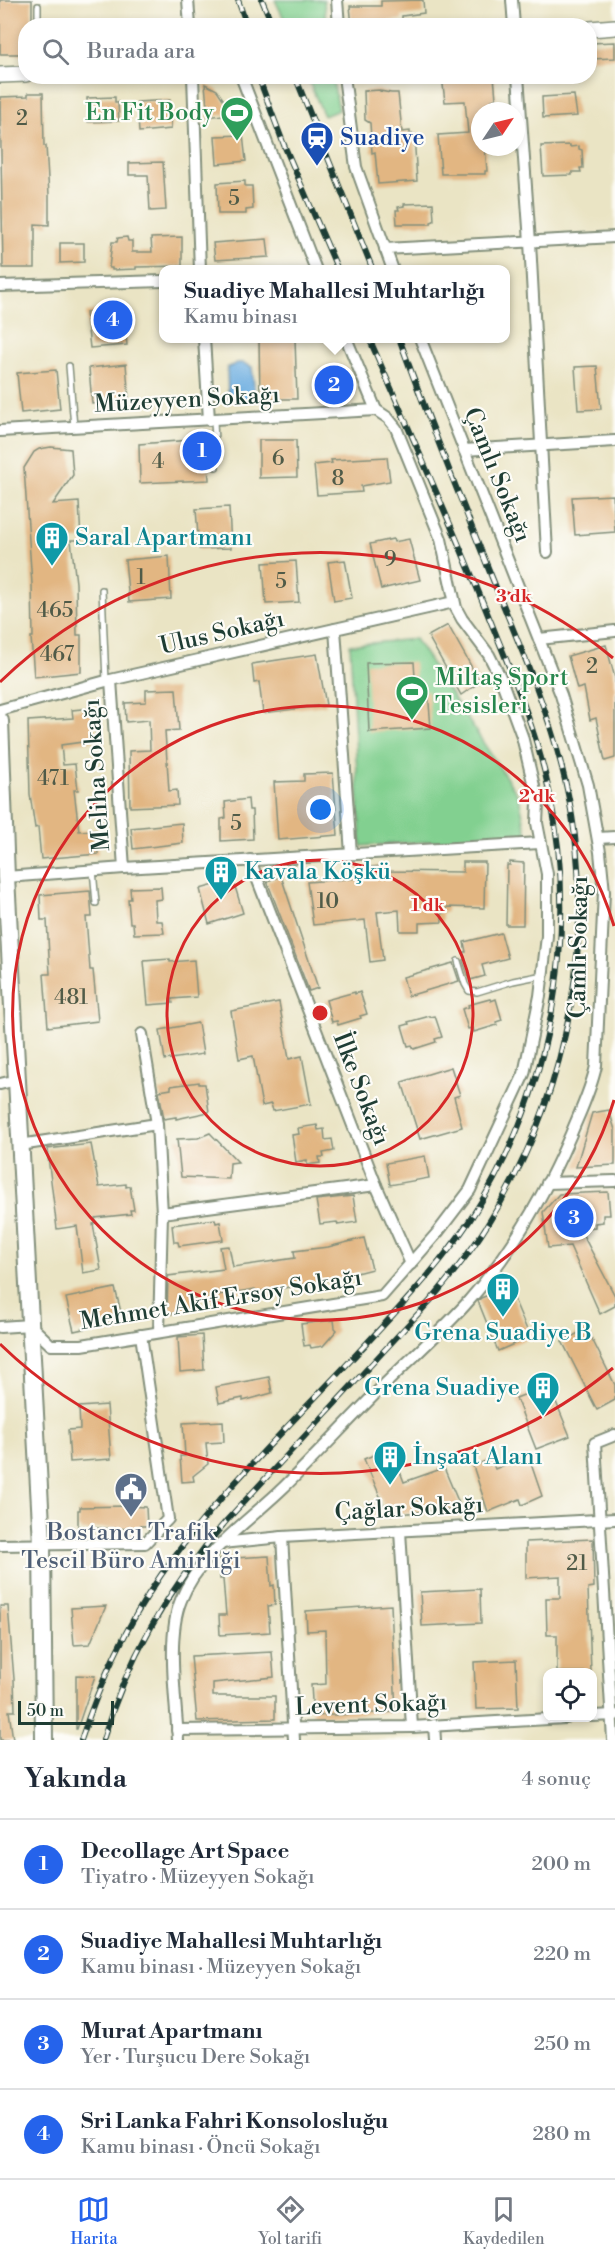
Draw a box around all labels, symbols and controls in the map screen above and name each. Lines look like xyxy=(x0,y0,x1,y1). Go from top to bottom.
search box xyxy=(18,18,597,84)
icon: search xyxy=(39,35,72,68)
text: Burada ara xyxy=(87,38,195,65)
sports icon: En Fit Body xyxy=(219,95,255,142)
place label: En Fit Body xyxy=(85,98,214,128)
north arrow xyxy=(471,102,525,156)
house number: 2 xyxy=(16,106,28,132)
station icon: Suadiye xyxy=(299,120,335,167)
place label: Suadiye xyxy=(340,123,425,153)
house number: 5 xyxy=(228,186,240,212)
popup xyxy=(159,265,510,343)
text: Suadiye Mahallesi Muhtarlığı xyxy=(184,278,485,305)
pin: 4 xyxy=(94,298,132,342)
text: Kamu binası xyxy=(184,305,298,330)
pin: 2 xyxy=(314,362,354,408)
street label: Müzeyyen Sokağı xyxy=(93,380,281,420)
street label: Çamlı Sokağı xyxy=(456,403,538,547)
pin: 1 xyxy=(182,428,222,474)
house number: 6 xyxy=(272,446,285,472)
house number: 4 xyxy=(152,449,164,475)
house number: 8 xyxy=(332,466,344,492)
building icon: Saral Apartmanı xyxy=(34,520,70,567)
place label: Saral Apartmanı xyxy=(75,523,253,553)
house number: 9 xyxy=(384,547,396,573)
house number: 1 xyxy=(136,565,146,591)
house number: 5 xyxy=(275,569,287,595)
text: 3 dk xyxy=(496,585,533,608)
house number: 465 xyxy=(37,598,73,624)
street label: Ulus Sokağı xyxy=(157,604,287,662)
house number: 467 xyxy=(40,642,75,668)
house number: 2 xyxy=(586,654,598,680)
place label: Miltaş Sport Tesisleri xyxy=(435,663,569,721)
sports icon: Miltaş Sport Tesisleri xyxy=(394,674,430,721)
street label: Meliha Sokağı xyxy=(77,698,117,852)
house number: 471 xyxy=(37,766,69,792)
text: 2 dk xyxy=(519,785,556,808)
your location xyxy=(306,795,335,824)
house number: 5 xyxy=(230,811,242,837)
building icon: Kavala Köşkü xyxy=(203,854,239,901)
place label: Kavala Köşkü xyxy=(244,857,391,887)
street label: Çamlı Sokağı xyxy=(563,875,595,1019)
house number: 10 xyxy=(317,889,339,915)
text: 1 dk xyxy=(411,894,446,917)
house number: 481 xyxy=(54,985,88,1011)
centre of rings xyxy=(310,1003,330,1023)
street label: İlke Sokağı xyxy=(326,1028,397,1150)
pin: 3 xyxy=(554,1196,594,1240)
street label: Mehmet Akif Ersoy Sokağı xyxy=(78,1263,364,1337)
building icon: Grena Suadiye B xyxy=(485,1271,521,1318)
place label: Grena Suadiye B xyxy=(414,1318,592,1348)
building icon: Grena Suadiye xyxy=(525,1370,561,1417)
place label: Grena Suadiye xyxy=(364,1373,520,1403)
building icon: İnşaat Alanı xyxy=(372,1439,408,1486)
place label: İnşaat Alanı xyxy=(413,1441,543,1472)
public building icon: Bostancı Trafik Tescil Büro Amirliği xyxy=(113,1471,149,1518)
street label: Çağlar Sokağı xyxy=(334,1490,484,1528)
place label: Bostancı Trafik Tescil Büro Amirliği xyxy=(21,1518,241,1576)
house number: 21 xyxy=(566,1551,588,1577)
map controls xyxy=(543,1668,597,1722)
button: locate xyxy=(543,1668,597,1722)
street label: Levent Sokağı xyxy=(294,1687,448,1723)
scale bar xyxy=(18,1698,114,1726)
text: 50 m xyxy=(27,1701,64,1721)
text: Yakında xyxy=(24,1763,127,1795)
text: 4 sonuç xyxy=(522,1767,591,1792)
text: Decollage Art Space xyxy=(81,1838,289,1865)
text: 1 xyxy=(39,1852,48,1877)
text: 200 m xyxy=(531,1852,591,1877)
text: Tiyatro · Müzeyyen Sokağı xyxy=(81,1865,315,1890)
text: Suadiye Mahallesi Muhtarlığı xyxy=(81,1928,382,1955)
text: 2 xyxy=(37,1942,50,1967)
text: 220 m xyxy=(533,1942,591,1967)
text: Kamu binası · Müzeyyen Sokağı xyxy=(81,1955,361,1980)
text: Murat Apartmanı xyxy=(81,2018,263,2045)
text: 3 xyxy=(37,2032,50,2057)
text: 250 m xyxy=(534,2032,591,2057)
text: Yer · Turşucu Dere Sokağı xyxy=(81,2045,310,2070)
text: Sri Lanka Fahri Konsolosluğu xyxy=(81,2108,388,2135)
text: 4 xyxy=(37,2122,50,2147)
text: 280 m xyxy=(532,2122,591,2147)
text: Kamu binası · Öncü Sokağı xyxy=(81,2135,321,2160)
tab: Harita xyxy=(70,2193,118,2249)
tab: Yol tarifi xyxy=(258,2193,322,2249)
tab: Kaydedilen xyxy=(463,2193,545,2249)

